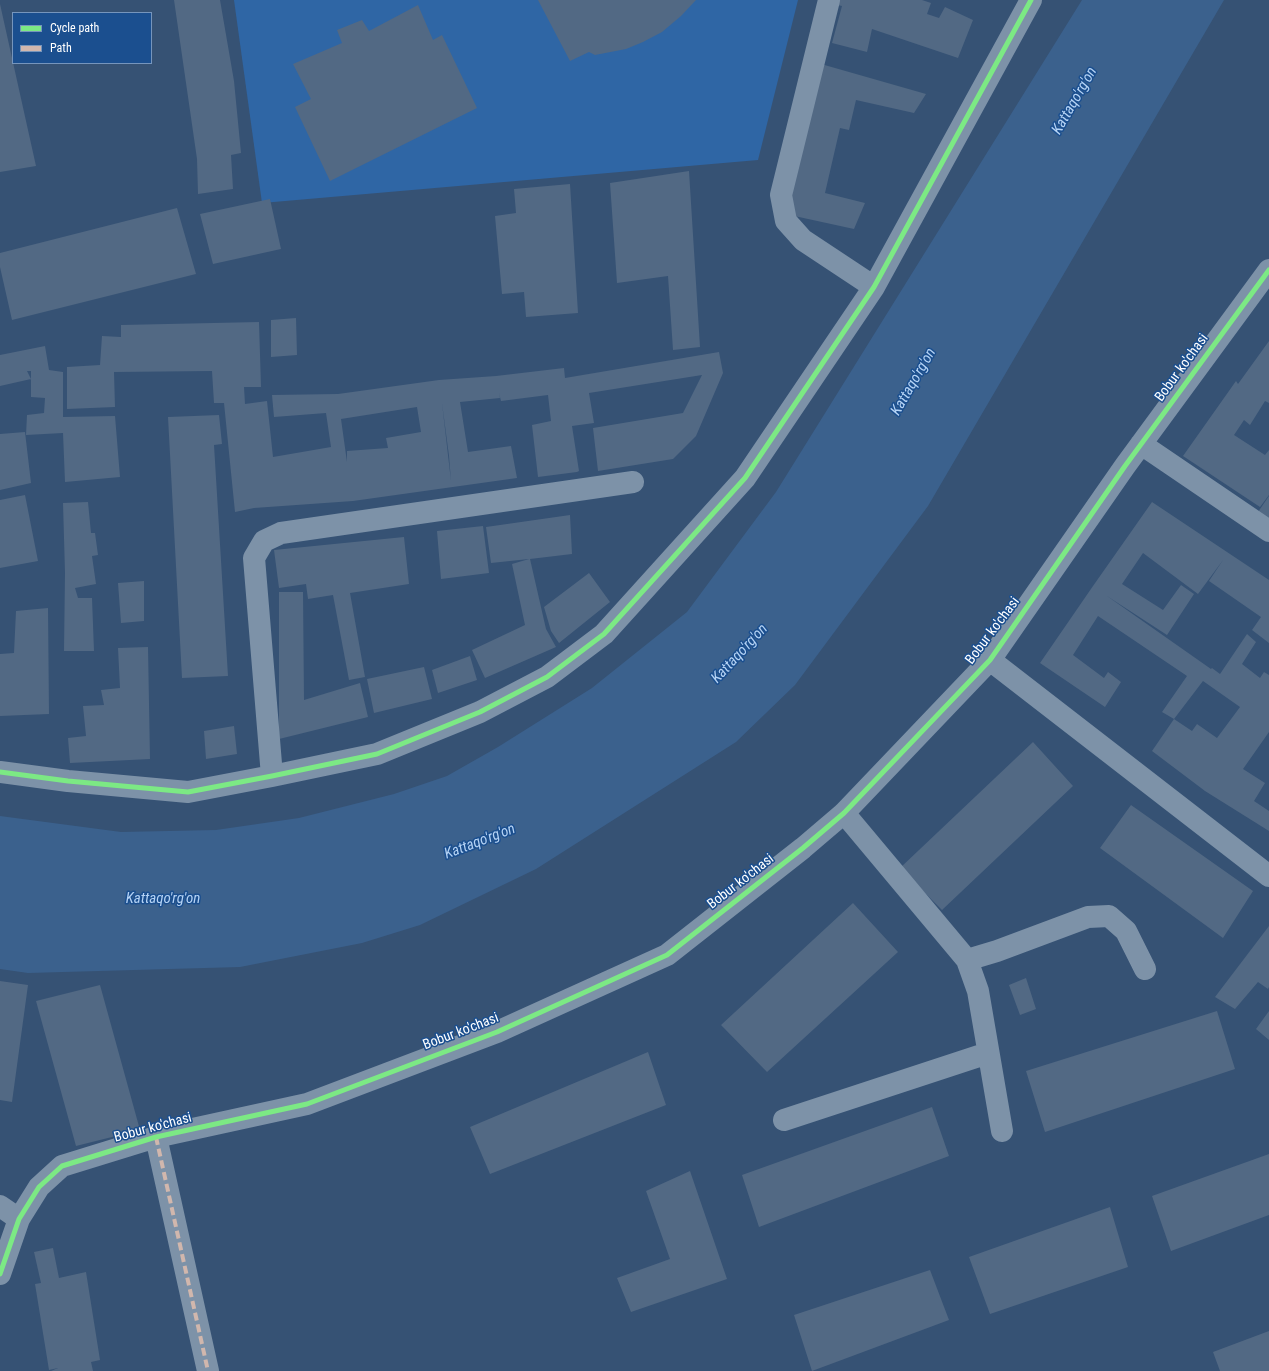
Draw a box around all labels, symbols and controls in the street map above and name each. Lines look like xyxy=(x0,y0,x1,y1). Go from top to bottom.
legend xyxy=(12,12,152,64)
text: Cycle path xyxy=(50,21,99,35)
text: Path xyxy=(50,41,72,55)
water label: Kattaqo'rg'on xyxy=(1049,64,1101,138)
street label: Bobur ko'chasi xyxy=(1152,331,1212,405)
water label: Kattaqo'rg'on xyxy=(888,345,940,419)
street label: Bobur ko'chasi xyxy=(962,594,1024,668)
water label: Kattaqo'rg'on xyxy=(708,621,772,687)
water label: Kattaqo'rg'on xyxy=(442,820,518,864)
street label: Bobur ko'chasi xyxy=(704,851,778,913)
water label: Kattaqo'rg'on xyxy=(126,890,200,908)
street label: Bobur ko'chasi xyxy=(421,1010,501,1054)
street label: Bobur ko'chasi xyxy=(112,1110,194,1146)

